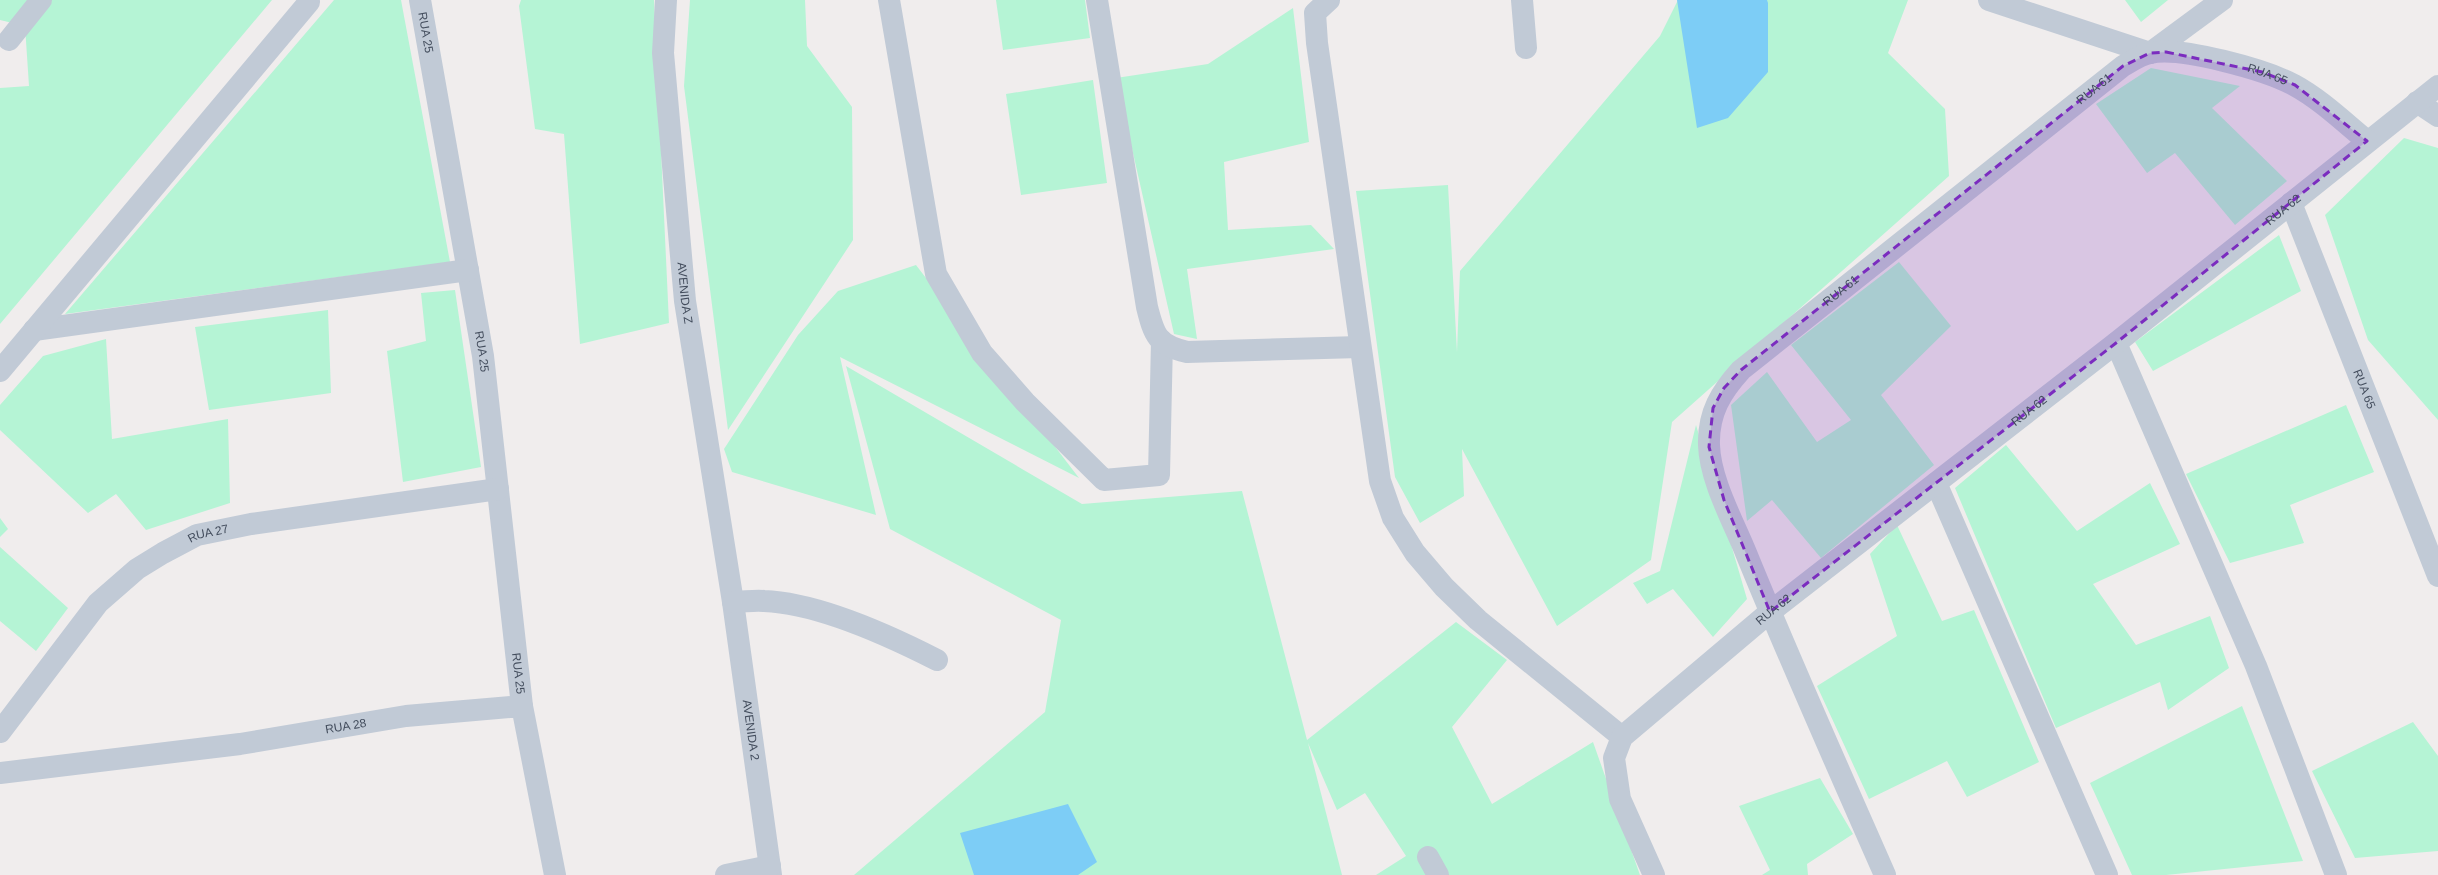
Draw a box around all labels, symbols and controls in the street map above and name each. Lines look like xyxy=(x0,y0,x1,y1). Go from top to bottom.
street label: RUA 25 xyxy=(415,11,436,54)
street label: RUA 65 xyxy=(2246,61,2290,88)
street label: RUA 61 xyxy=(2074,70,2115,107)
street label: RUA 62 xyxy=(2263,191,2304,228)
street label: AVENIDA Z xyxy=(675,262,696,325)
street label: RUA 61 xyxy=(1820,272,1862,309)
street label: RUA 25 xyxy=(472,330,492,373)
street label: RUA 65 xyxy=(2350,367,2379,411)
street label: RUA 62 xyxy=(2008,392,2050,429)
street label: RUA 27 xyxy=(185,522,230,546)
street label: RUA 62 xyxy=(1753,591,1794,628)
street label: RUA 25 xyxy=(509,652,528,695)
street label: AVENIDA 2 xyxy=(740,699,762,761)
street label: RUA 28 xyxy=(324,716,368,737)

